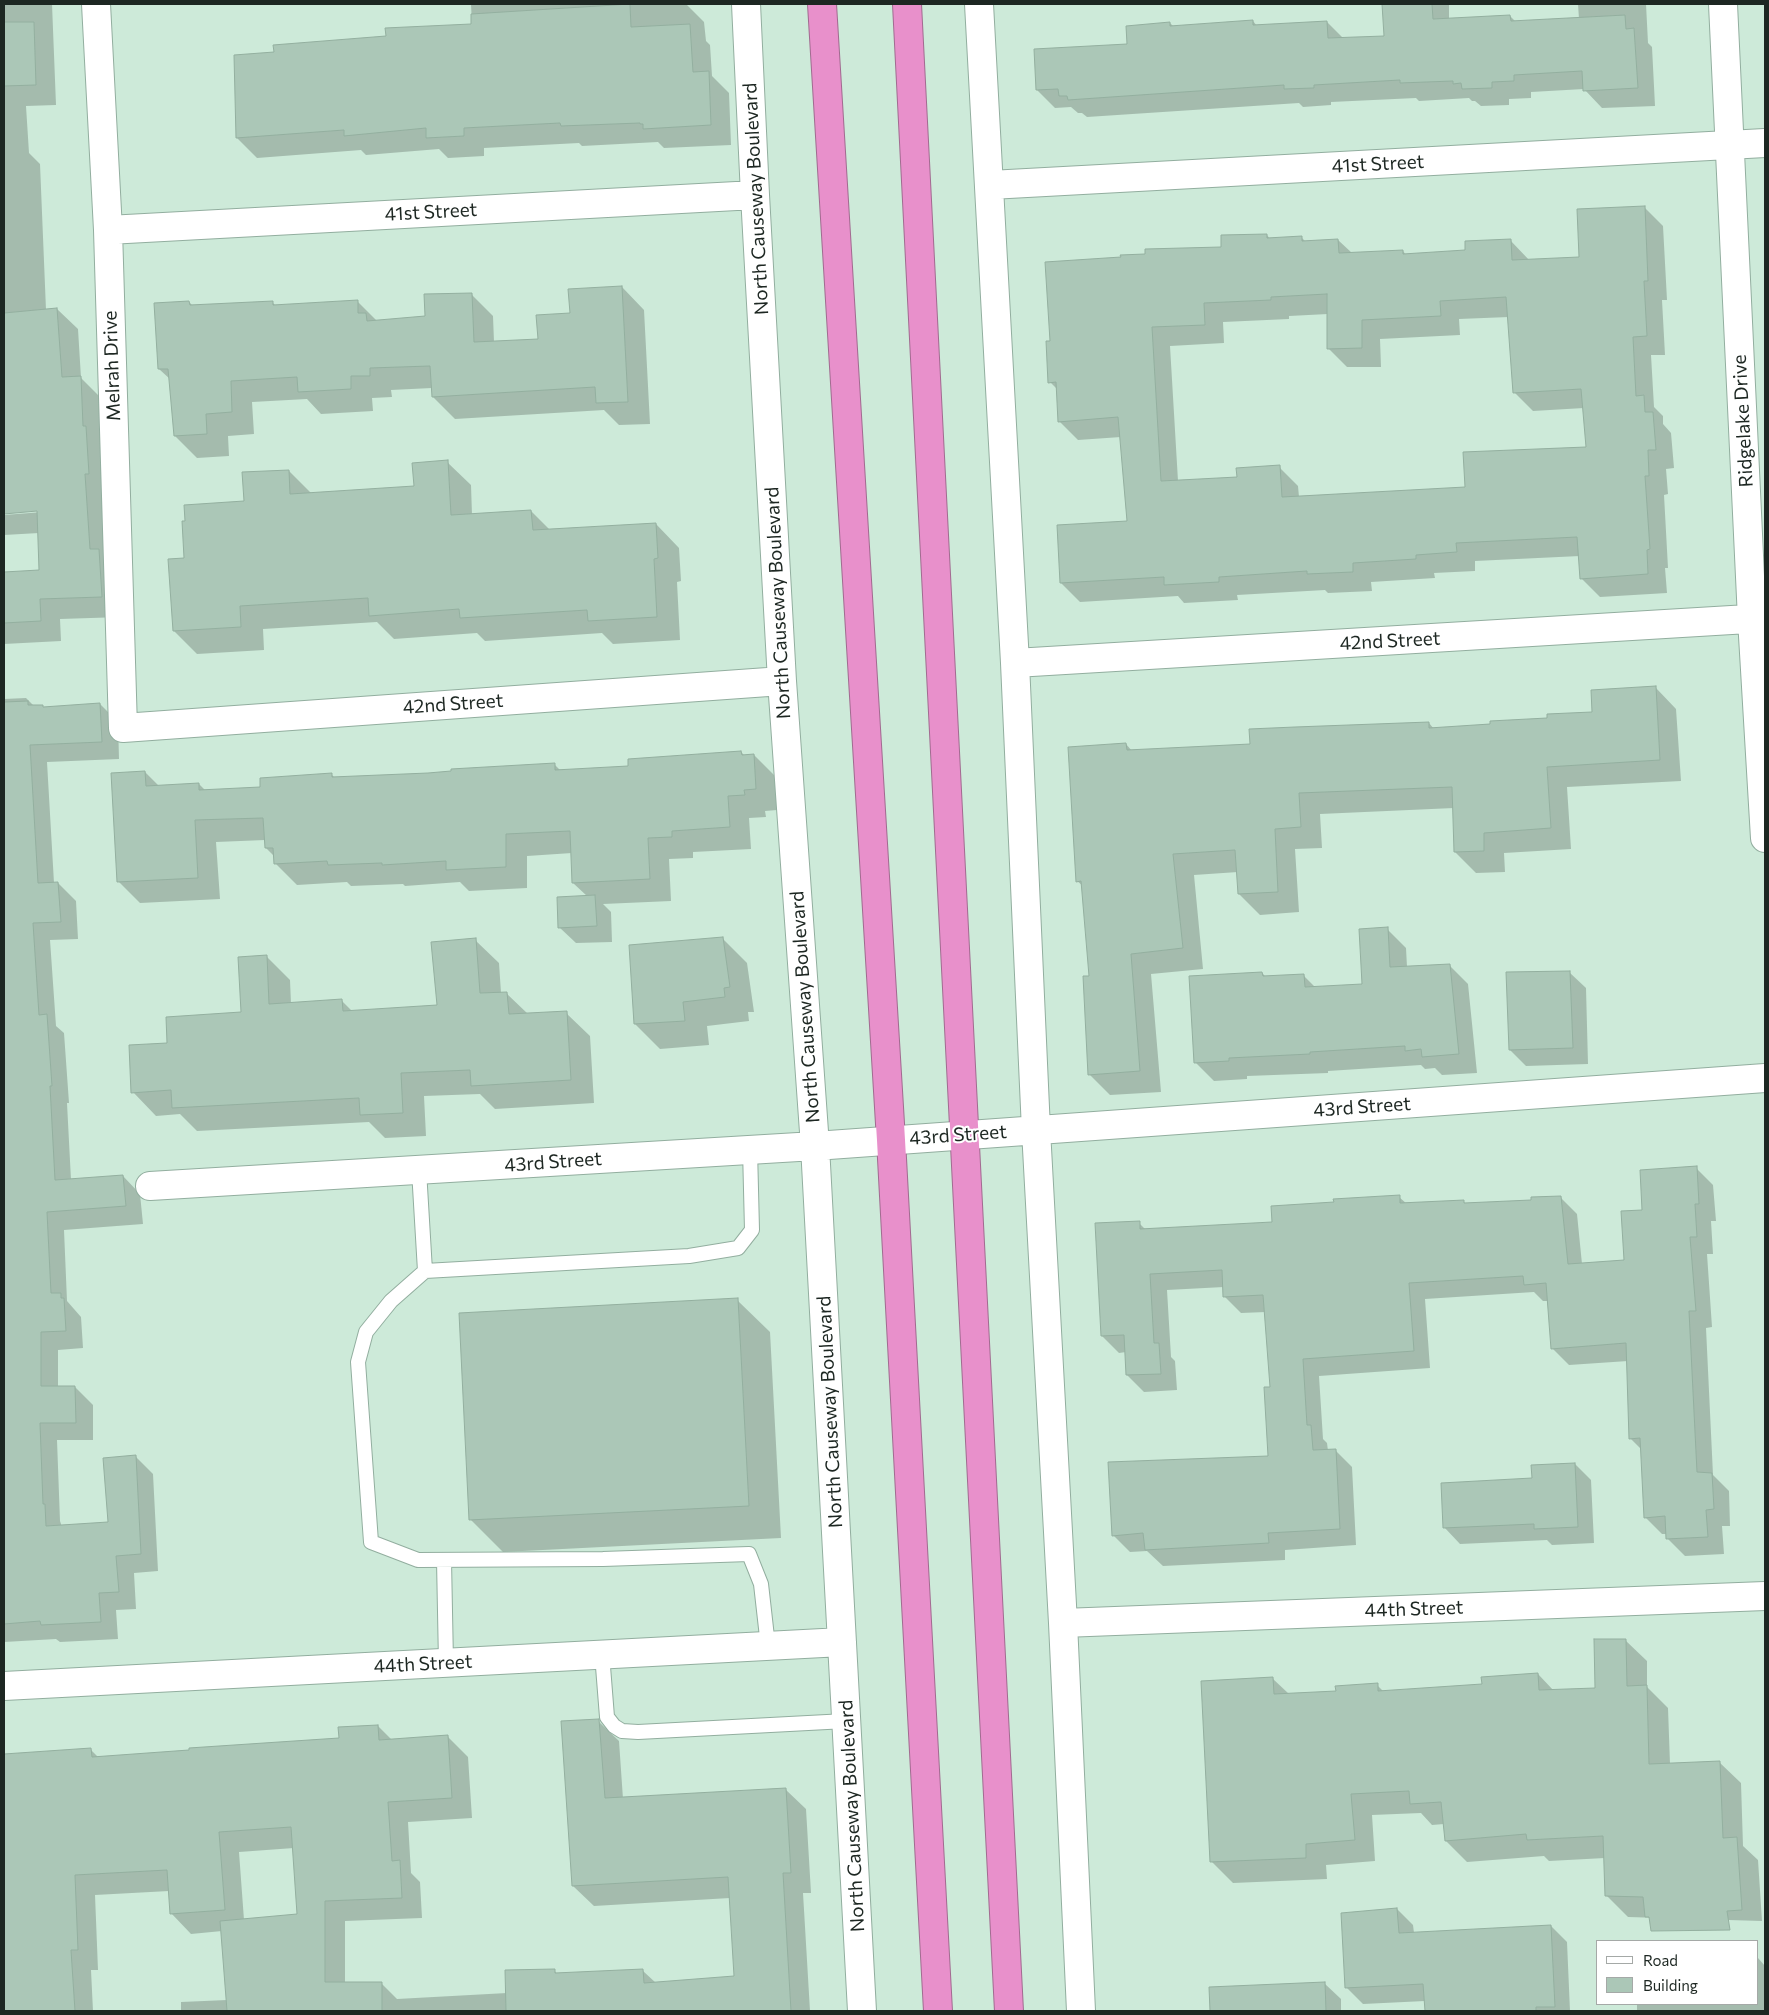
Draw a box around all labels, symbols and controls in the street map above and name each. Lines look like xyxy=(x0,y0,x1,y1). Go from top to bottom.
street label: North Causeway Boulevard xyxy=(739,82,773,316)
street label: 41st Street xyxy=(1331,150,1425,178)
street label: 41st Street xyxy=(384,198,478,226)
street label: Melrah Drive xyxy=(99,310,125,422)
street label: Ridgelake Drive xyxy=(1728,354,1758,488)
street label: North Causeway Boulevard xyxy=(761,486,795,720)
street label: 42nd Street xyxy=(1339,627,1441,655)
street label: 42nd Street xyxy=(402,689,504,719)
street label: North Causeway Boulevard xyxy=(786,890,824,1124)
street label: 43rd Street xyxy=(1312,1092,1412,1122)
street label: 43rd Street xyxy=(908,1120,1008,1150)
street label: 43rd Street xyxy=(503,1147,603,1177)
street label: North Causeway Boulevard xyxy=(813,1295,847,1529)
street label: 44th Street xyxy=(1364,1596,1464,1622)
street label: 44th Street xyxy=(373,1650,473,1678)
street label: North Causeway Boulevard xyxy=(835,1699,869,1933)
legend xyxy=(1596,1940,1759,2005)
text: Road xyxy=(1643,1951,1678,1969)
text: Building xyxy=(1643,1976,1698,1994)

